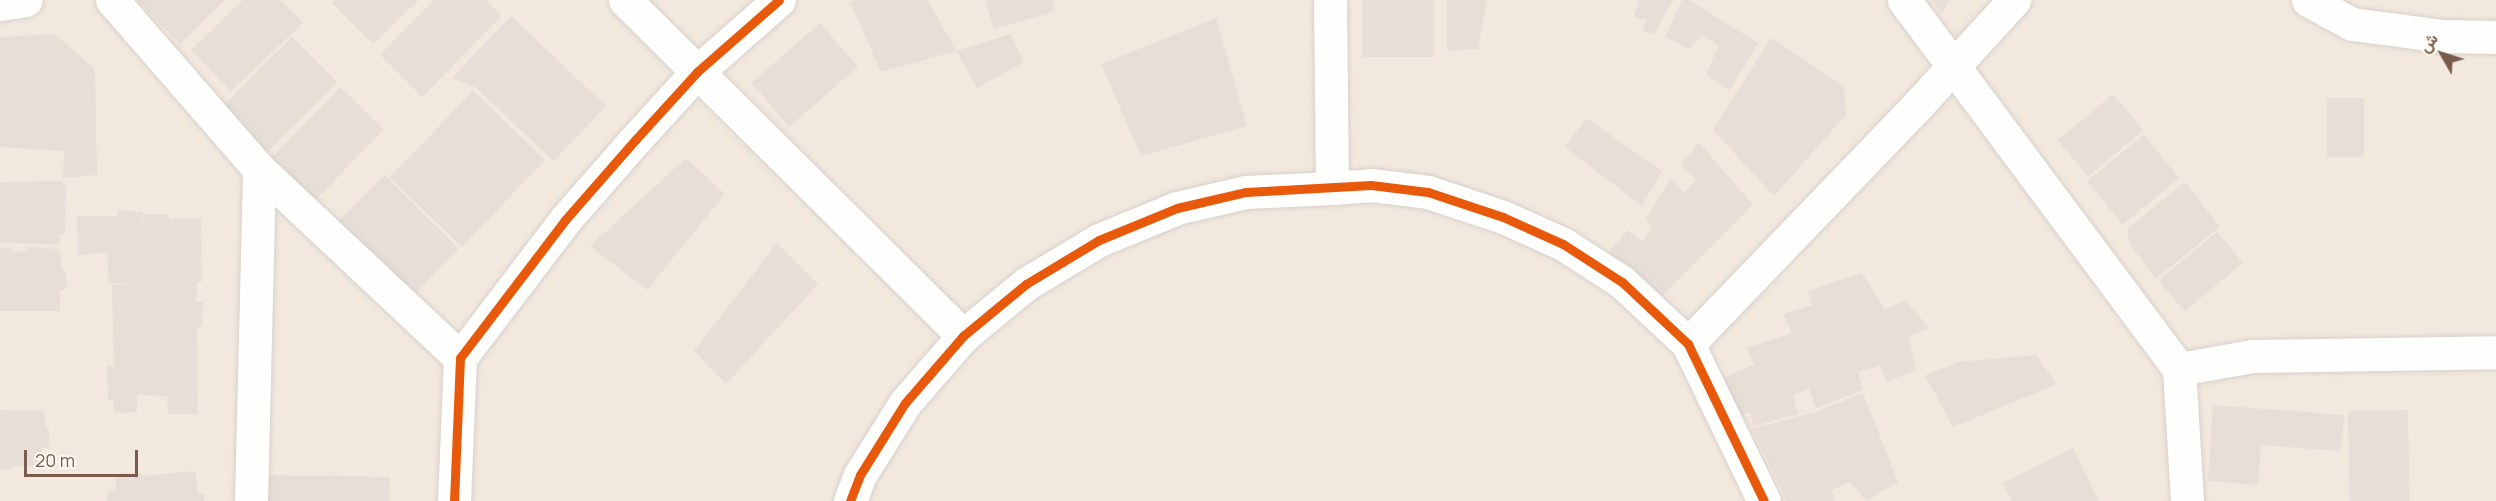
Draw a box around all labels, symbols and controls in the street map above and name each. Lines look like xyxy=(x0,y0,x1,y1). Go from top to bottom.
north arrow xyxy=(2412,24,2472,84)
text: ش xyxy=(2413,28,2443,57)
scale bar xyxy=(27,438,141,476)
text: 20 m xyxy=(35,448,75,472)

